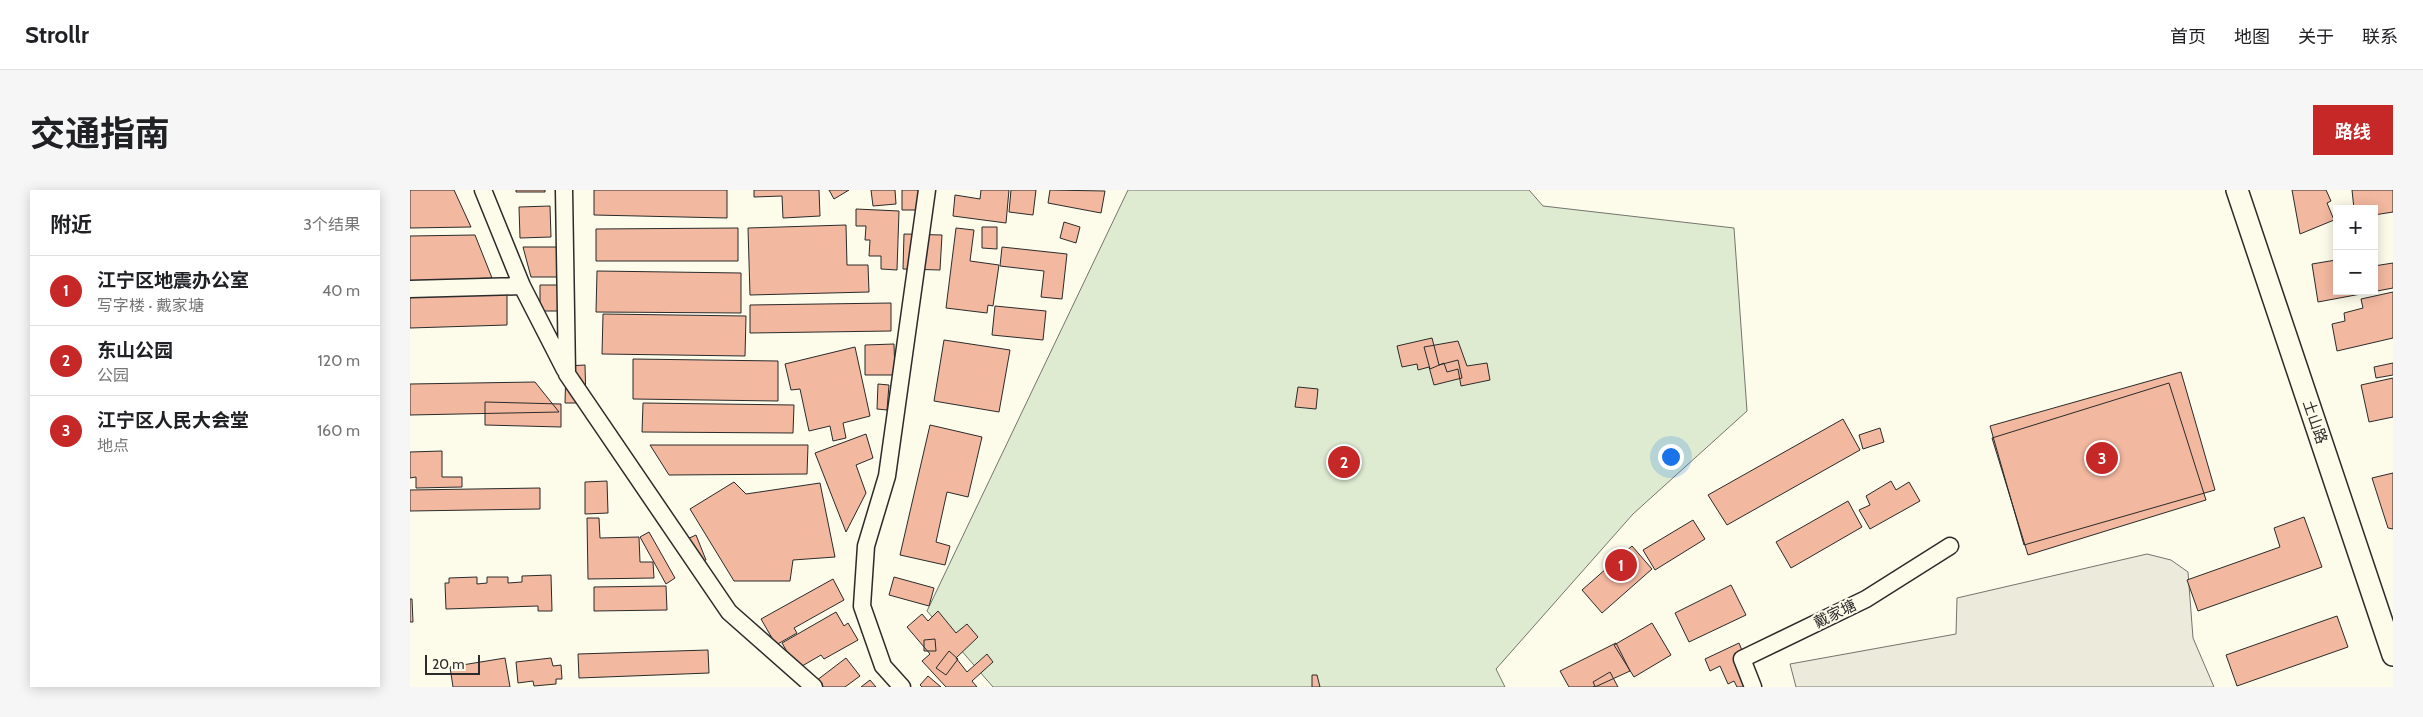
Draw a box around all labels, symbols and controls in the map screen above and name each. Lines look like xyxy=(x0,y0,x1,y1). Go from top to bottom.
text: Strollr xyxy=(25,20,89,49)
text: 首页 xyxy=(2170,26,2206,48)
text: 地图 xyxy=(2234,26,2270,48)
text: 关于 xyxy=(2298,26,2334,48)
text: 联系 xyxy=(2362,26,2398,48)
button: 路线 xyxy=(2313,105,2393,155)
text: 交通指南 xyxy=(30,112,170,155)
map controls xyxy=(2333,205,2378,295)
button: + xyxy=(2333,205,2378,250)
text: 附近 xyxy=(50,212,92,237)
text: 3个结果 xyxy=(303,215,360,234)
button: − xyxy=(2333,250,2378,295)
text: 江宁区地震办公室 xyxy=(97,269,249,292)
text: 1 xyxy=(63,281,69,300)
text: 40 m xyxy=(322,281,360,300)
text: 写字楼 · 戴家塘 xyxy=(97,296,204,315)
text: 东山公园 xyxy=(97,339,173,362)
text: 2 xyxy=(62,351,70,370)
text: 120 m xyxy=(318,351,360,370)
text: 公园 xyxy=(97,366,129,385)
street label: 土山路 xyxy=(2299,398,2331,446)
text: 江宁区人民大会堂 xyxy=(97,409,249,432)
text: 3 xyxy=(62,421,70,440)
text: 160 m xyxy=(317,421,360,440)
text: 地点 xyxy=(97,436,129,455)
pin: 3 xyxy=(2086,439,2118,477)
pin: 2 xyxy=(1328,443,1360,481)
your location xyxy=(1658,444,1684,470)
pin: 1 xyxy=(1605,546,1637,584)
street label: 戴家塘 xyxy=(1811,596,1859,632)
scale bar xyxy=(425,652,480,675)
text: 20 m xyxy=(432,655,465,673)

